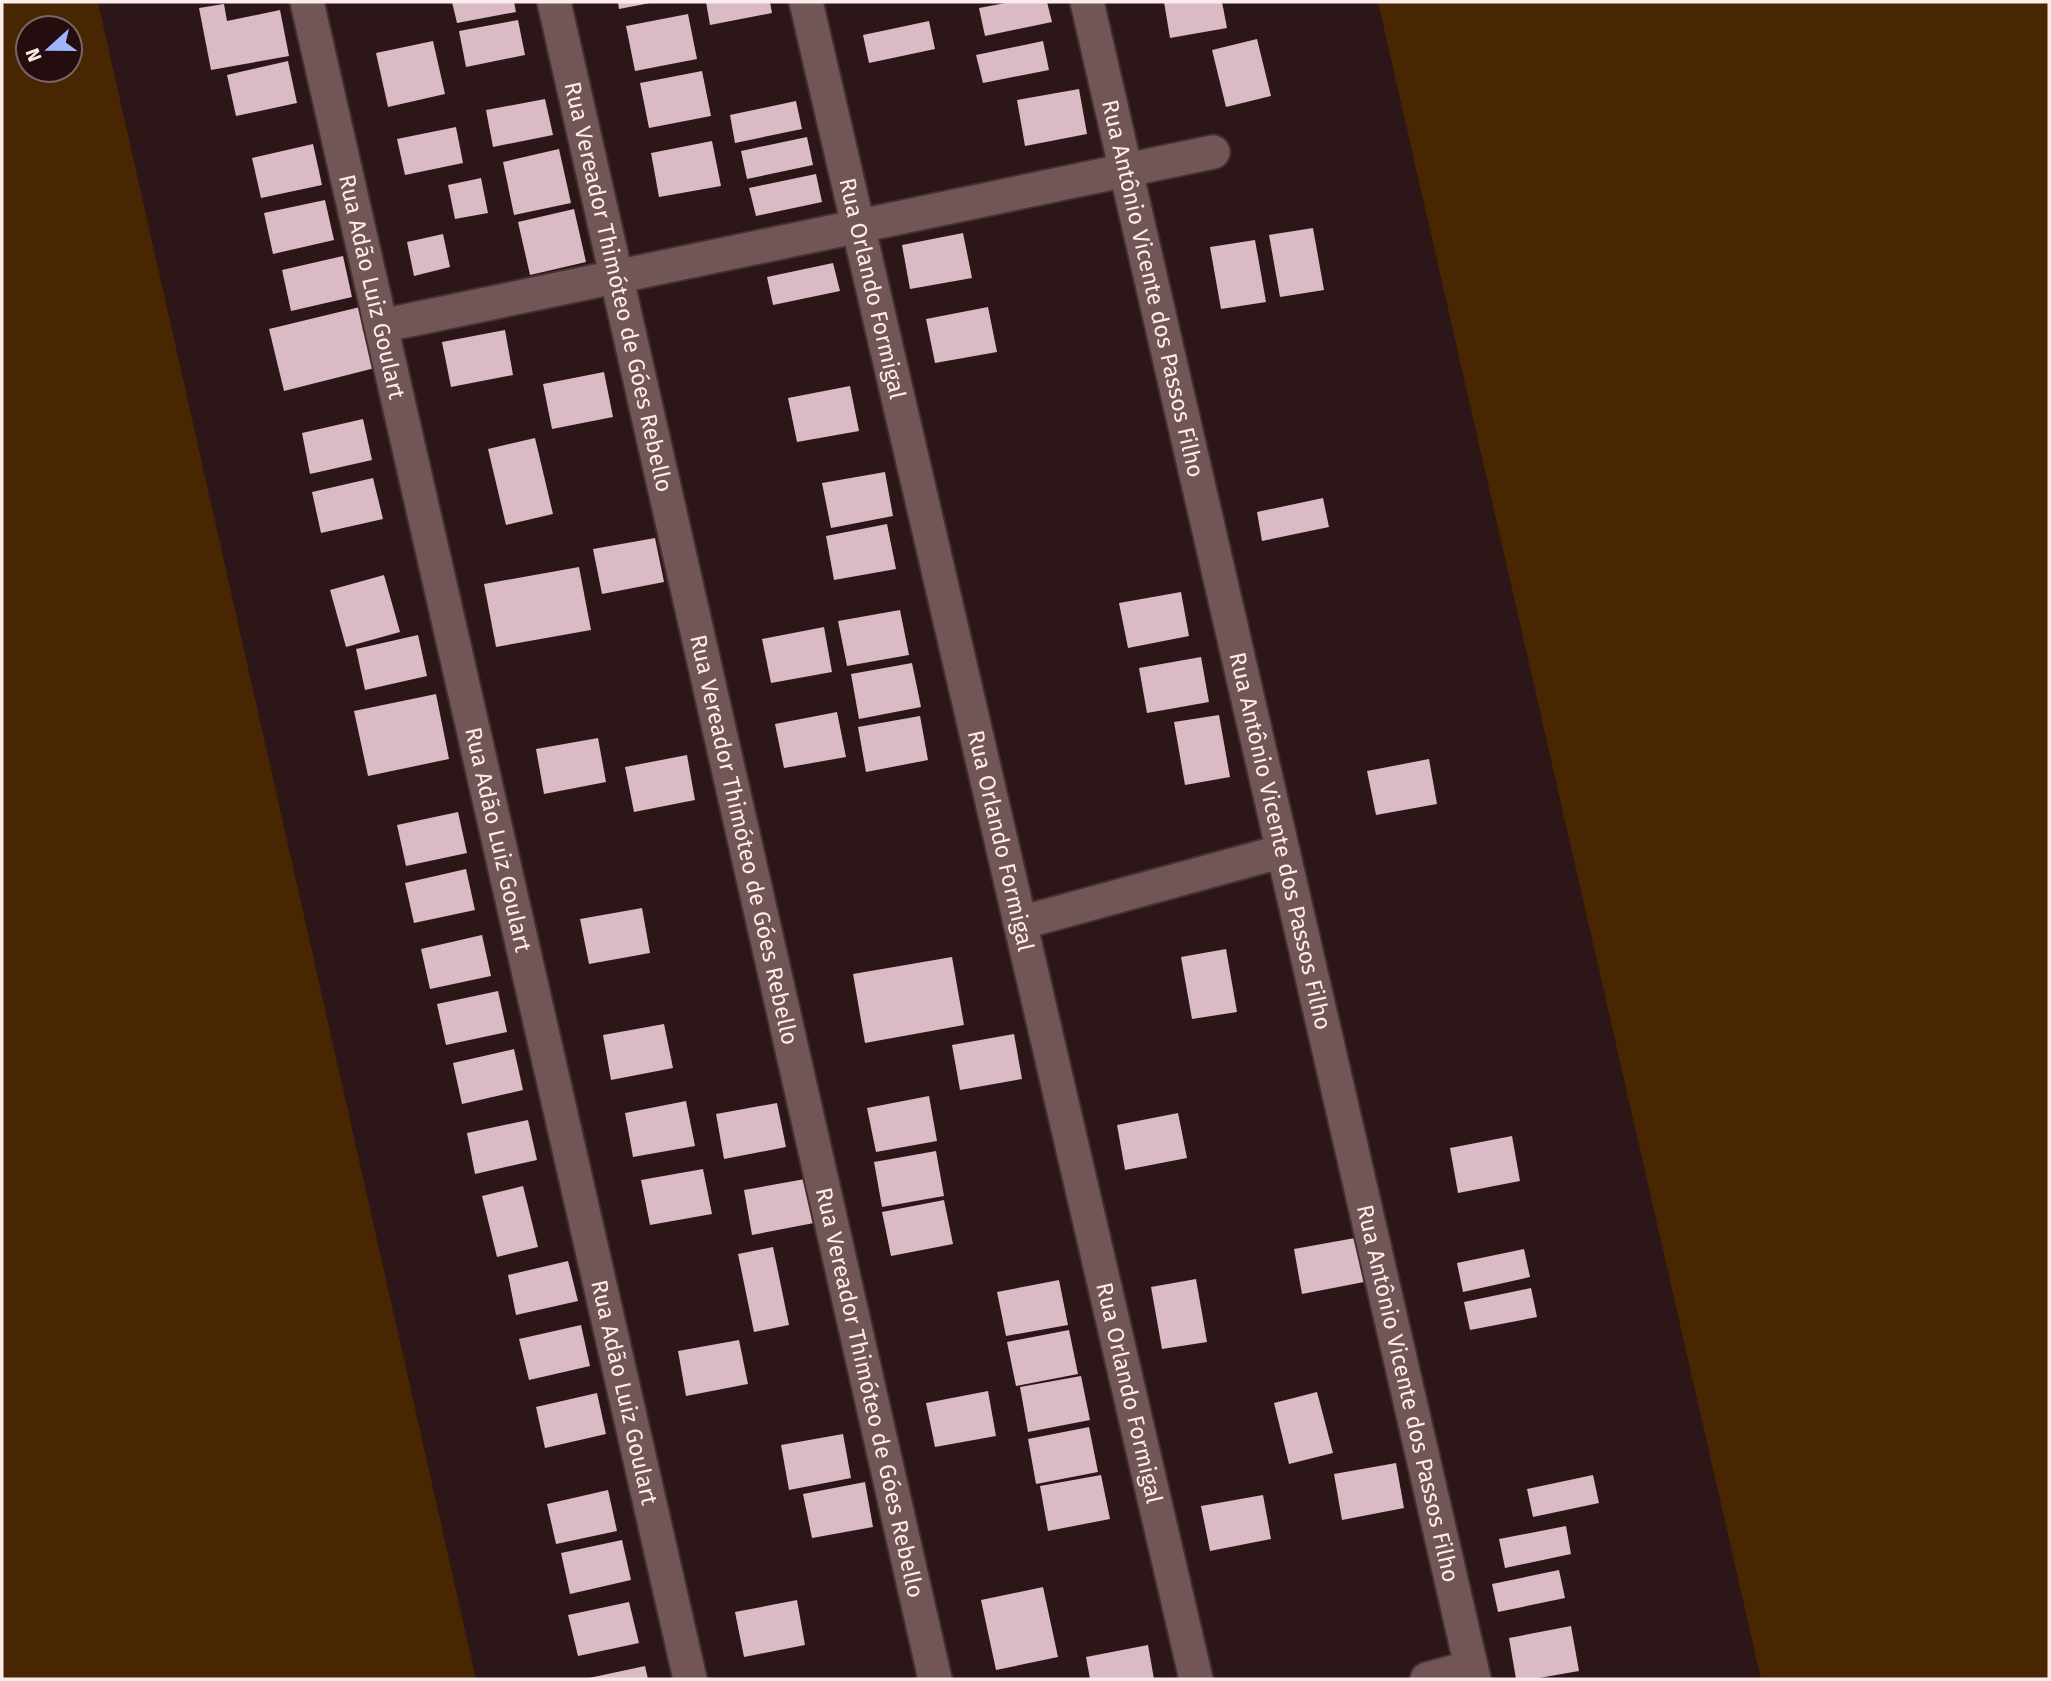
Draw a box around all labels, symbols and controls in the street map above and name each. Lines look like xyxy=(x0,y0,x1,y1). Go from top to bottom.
north arrow xyxy=(14,14,84,84)
text: N xyxy=(21,45,47,65)
street label: Rua Vereador Thimóteo de Góes Rebello xyxy=(559,79,679,495)
street label: Rua Antônio Vicente dos Passos Filho xyxy=(1096,97,1210,480)
street label: Rua Adão Luiz Goulart xyxy=(333,172,411,402)
street label: Rua Orlando Formigal xyxy=(833,175,912,402)
street label: Rua Vereador Thimóteo de Góes Rebello xyxy=(684,632,804,1048)
street label: Rua Antônio Vicente dos Passos Filho xyxy=(1223,649,1338,1033)
street label: Rua Adão Luiz Goulart xyxy=(459,724,538,955)
street label: Rua Orlando Formigal xyxy=(962,727,1040,954)
street label: Rua Vereador Thimóteo de Góes Rebello xyxy=(810,1185,930,1600)
street label: Rua Antônio Vicente dos Passos Filho xyxy=(1351,1202,1465,1585)
street label: Rua Adão Luiz Goulart xyxy=(585,1277,664,1508)
street label: Rua Orlando Formigal xyxy=(1090,1279,1169,1507)

